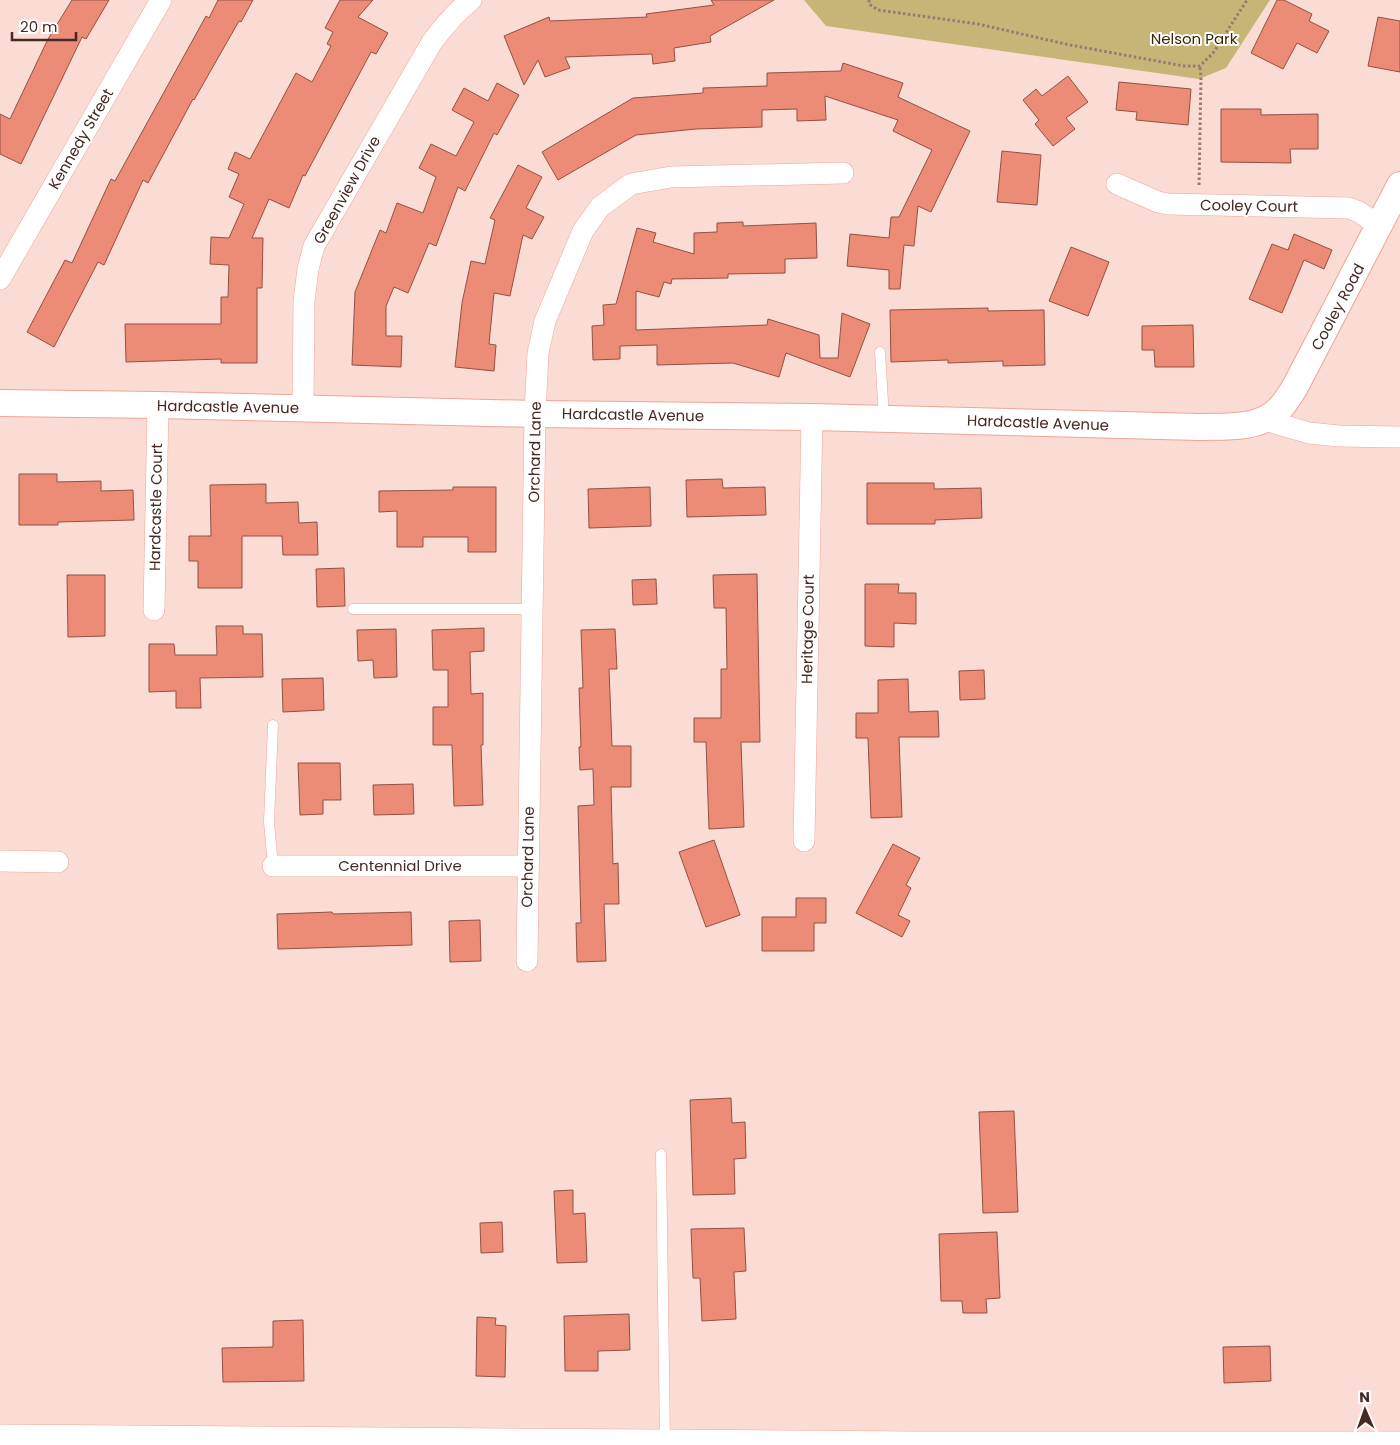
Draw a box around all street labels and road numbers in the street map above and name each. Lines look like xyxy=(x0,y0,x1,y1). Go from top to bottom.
street label: Kennedy Street xyxy=(43,84,118,193)
street label: Greenview Drive xyxy=(308,132,385,248)
street label: Cooley Court xyxy=(1200,194,1298,217)
street label: Cooley Road xyxy=(1306,260,1369,354)
street label: Hardcastle Avenue xyxy=(157,395,299,418)
street label: Orchard Lane xyxy=(523,401,546,503)
street label: Hardcastle Avenue xyxy=(562,403,704,426)
street label: Hardcastle Avenue xyxy=(967,410,1109,435)
street label: Hardcastle Court xyxy=(144,443,167,571)
street label: Heritage Court xyxy=(796,574,819,684)
street label: Orchard Lane xyxy=(516,806,539,908)
street label: Centennial Drive xyxy=(338,855,462,876)

